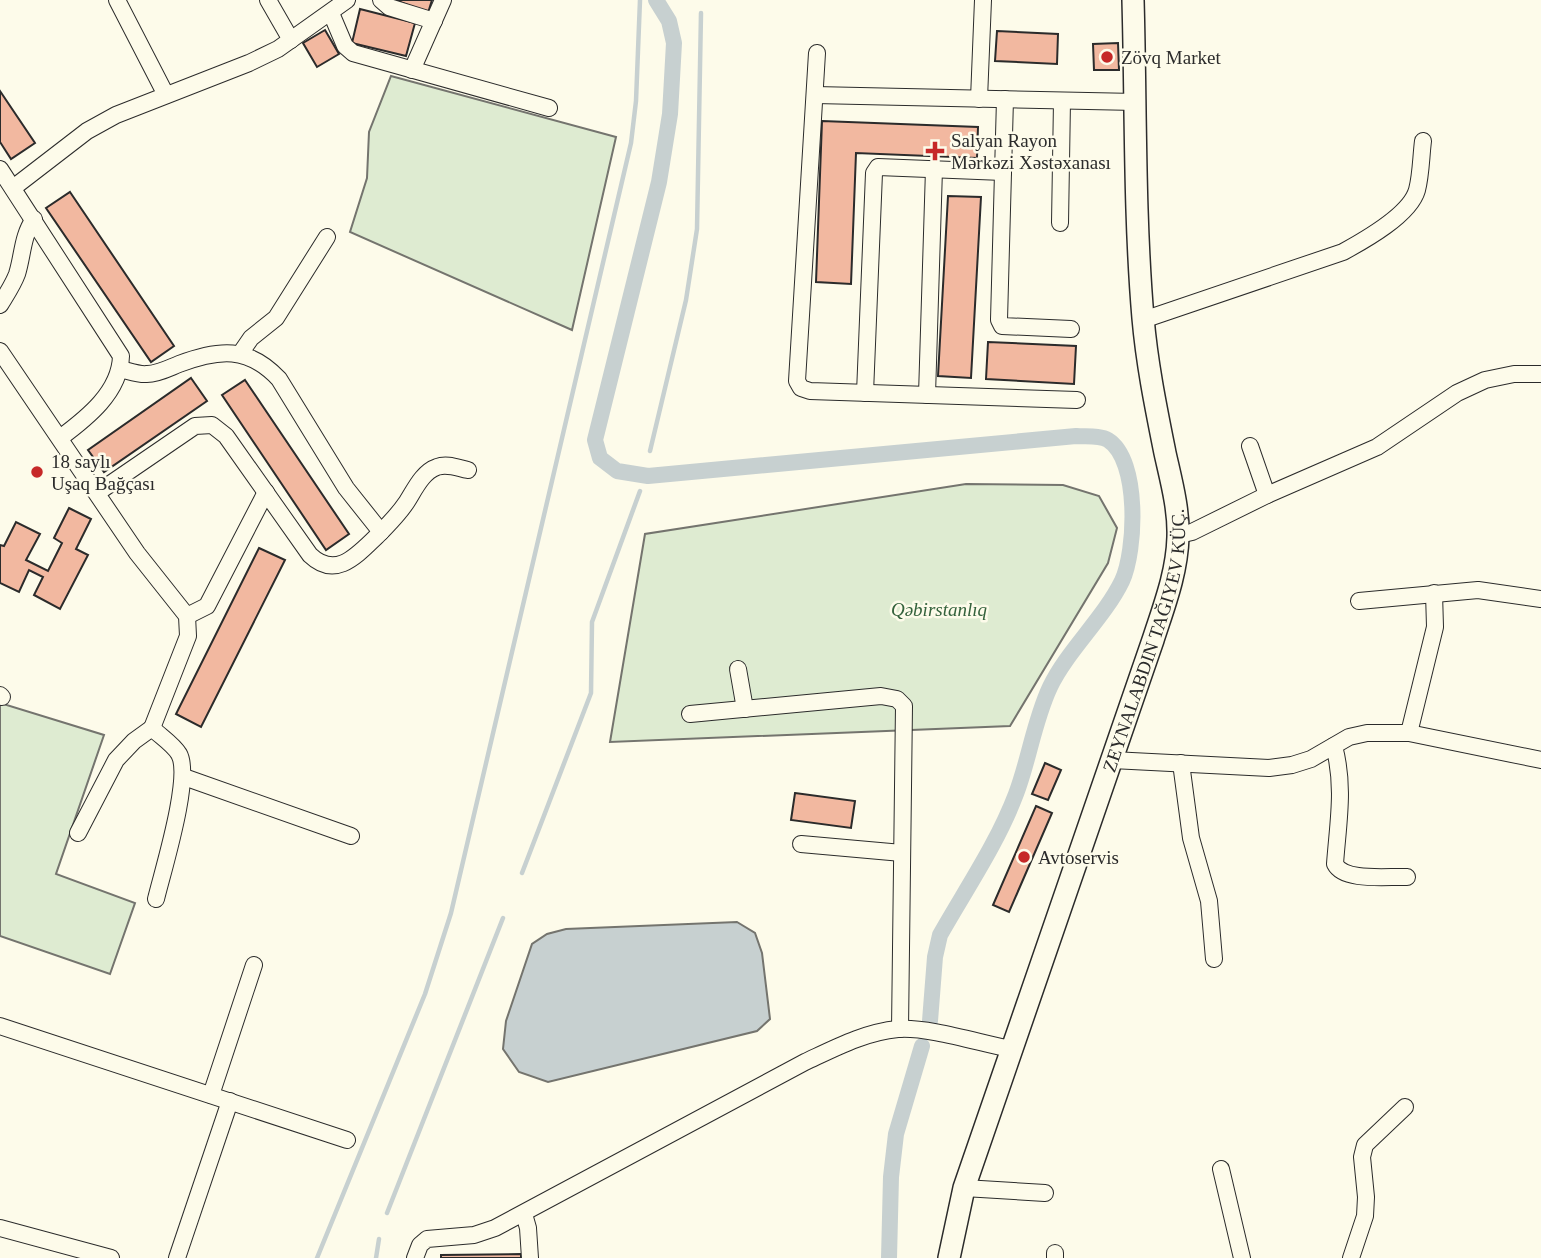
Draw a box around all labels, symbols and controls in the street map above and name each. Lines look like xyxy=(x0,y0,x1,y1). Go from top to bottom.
place label: Zövq Market xyxy=(1121,47,1221,68)
marker: Zövq Market xyxy=(1099,49,1115,65)
place label: Salyan Rayon Mərkəzi Xəstəxanası xyxy=(951,130,1111,173)
marker: Salyan Rayon Mərkəzi Xəstəxanası xyxy=(925,141,945,161)
place label: 18 saylı Uşaq Bağçası xyxy=(51,451,155,494)
marker: 18 saylı Uşaq Bağçası xyxy=(29,464,45,480)
street label: ZEYNALABDIN TAĞIYEV KÜÇ. xyxy=(1098,508,1189,775)
park label: Qəbirstanlıq xyxy=(891,599,988,620)
place label: Avtoservis xyxy=(1038,847,1119,868)
marker: Avtoservis xyxy=(1016,849,1032,865)

